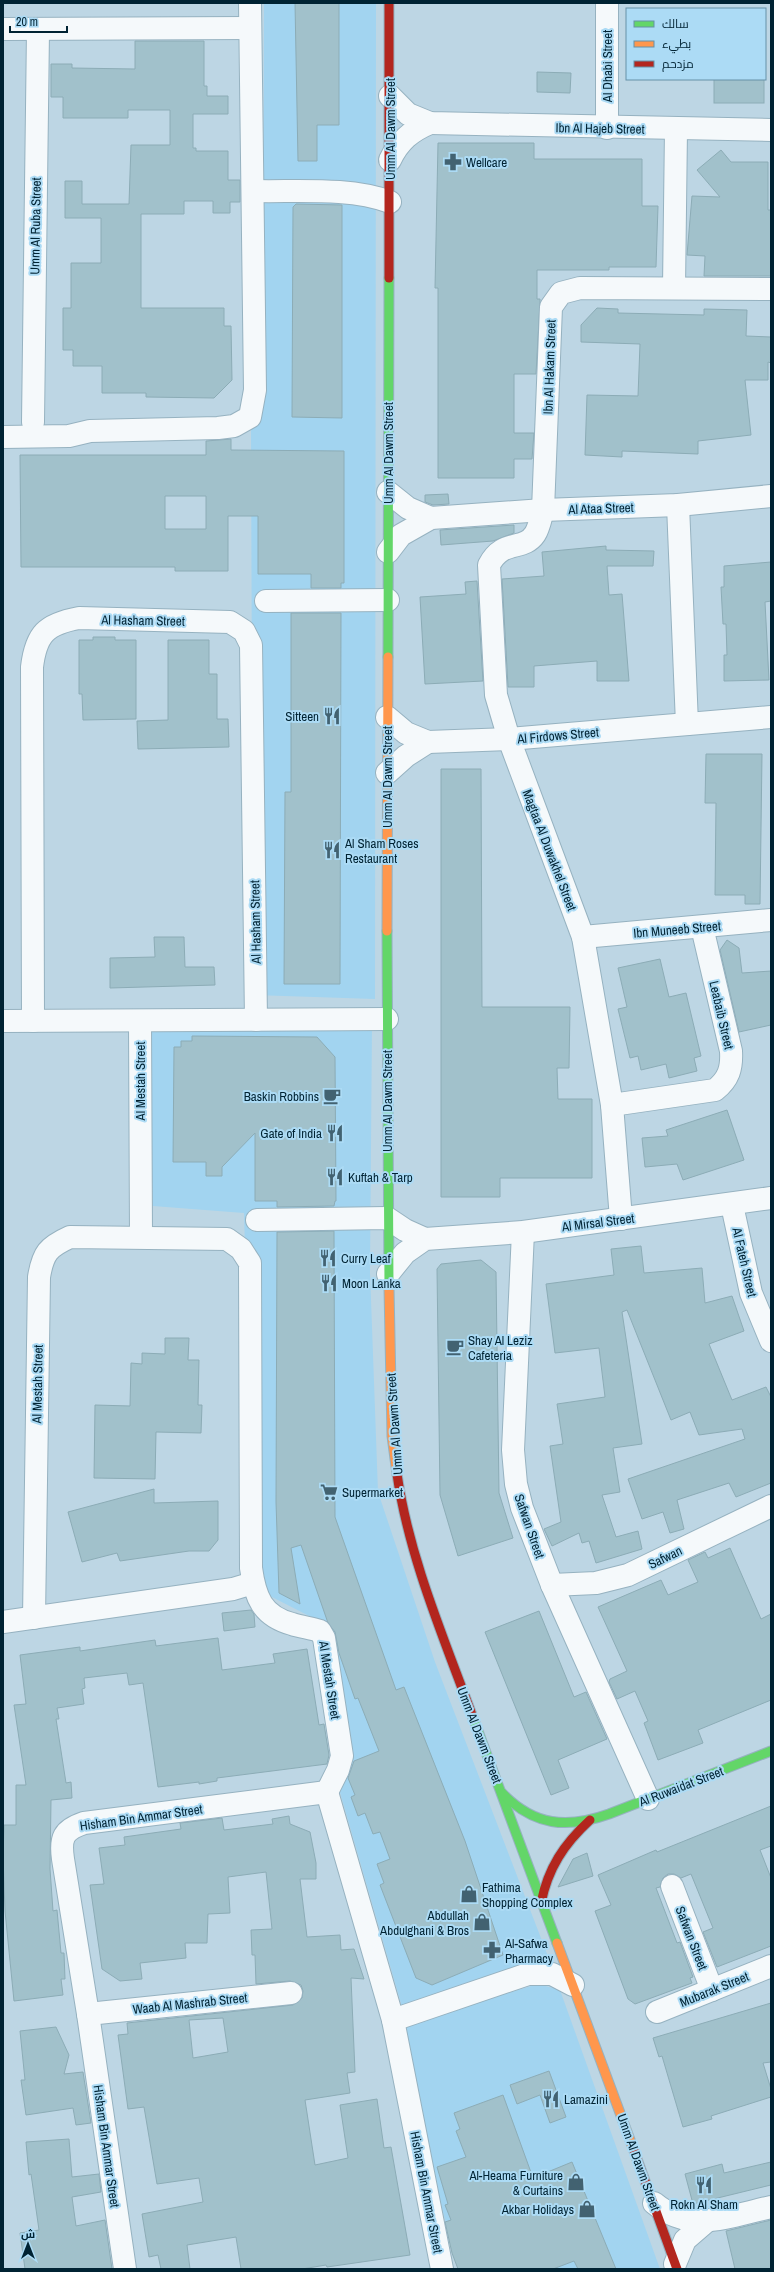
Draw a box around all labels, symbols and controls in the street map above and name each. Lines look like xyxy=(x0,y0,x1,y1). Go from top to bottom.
scale bar xyxy=(10,8,67,34)
legend xyxy=(626,8,766,80)
text: 20 m xyxy=(16,14,38,30)
text: سالك xyxy=(662,16,689,32)
street label: Al Dhabi Street xyxy=(599,30,616,103)
text: بطيء xyxy=(662,36,691,54)
text: مزدحم xyxy=(662,56,694,72)
street label: Umm Al Dawm Street xyxy=(382,78,399,180)
street label: Ibn Al Hajeb Street xyxy=(555,119,645,138)
pharmacy icon: Wellcare xyxy=(443,152,463,172)
place label: Wellcare xyxy=(466,154,507,171)
street label: Umm Al Ruba Street xyxy=(26,177,45,275)
street label: Ibn Al Hakam Street xyxy=(539,319,560,415)
street label: Umm Al Dawm Street xyxy=(380,402,397,504)
street label: Al Ataa Street xyxy=(567,499,634,518)
street label: Al Hasham Street xyxy=(100,611,185,630)
restaurant icon: Sitteen xyxy=(322,706,342,726)
place label: Sitteen xyxy=(285,708,319,725)
street label: Al Firdows Street xyxy=(516,723,600,748)
street label: Umm Al Dawm Street xyxy=(379,726,396,828)
street label: Magtaa Al Duwakhel Street xyxy=(519,787,581,913)
place label: Al Sham Roses Restaurant xyxy=(344,835,418,867)
restaurant icon: Al Sham Roses Restaurant xyxy=(322,840,342,860)
street label: Al Hasham Street xyxy=(246,880,265,965)
street label: Ibn Muneeb Street xyxy=(633,917,722,942)
street label: Leabaib Street xyxy=(705,979,738,1051)
street label: Al Mestah Street xyxy=(132,1042,149,1121)
street label: Umm Al Dawm Street xyxy=(379,1050,396,1152)
cafe icon: Baskin Robbins xyxy=(322,1086,342,1106)
place label: Baskin Robbins xyxy=(244,1088,319,1105)
restaurant icon: Gate of India xyxy=(325,1123,345,1143)
place label: Gate of India xyxy=(260,1125,322,1142)
restaurant icon: Kuftah & Tarp xyxy=(325,1167,345,1187)
place label: Kuftah & Tarp xyxy=(348,1169,413,1186)
street label: Al Mirsal Street xyxy=(560,1210,635,1235)
street label: Al Fateh Street xyxy=(728,1225,761,1298)
restaurant icon: Curry Leaf xyxy=(318,1248,338,1268)
place label: Curry Leaf xyxy=(341,1250,391,1267)
restaurant icon: Moon Lanka xyxy=(319,1273,339,1293)
place label: Moon Lanka xyxy=(342,1275,401,1292)
place label: Shay Al Leziz Cafeteria xyxy=(468,1332,533,1364)
cafe icon: Shay Al Leziz Cafeteria xyxy=(445,1337,465,1357)
street label: Al Mestah Street xyxy=(28,1344,47,1425)
street label: Umm Al Dawm Street xyxy=(382,1373,407,1475)
supermarket icon: Supermarket xyxy=(319,1482,339,1502)
place label: Supermarket xyxy=(342,1484,403,1501)
street label: Safwan Street xyxy=(511,1492,548,1561)
street label: Safwan xyxy=(646,1542,685,1573)
street label: Al Mestah Street xyxy=(315,1639,344,1720)
street label: Umm Al Dawm Street xyxy=(453,1685,506,1786)
street label: Al Ruwaidat Street xyxy=(636,1763,726,1811)
street label: Hisham Bin Ammar Street xyxy=(79,1800,204,1835)
place label: Fathima Shopping Complex xyxy=(482,1879,573,1911)
shop icon: Fathima Shopping Complex xyxy=(459,1884,479,1904)
street label: Safwan Street xyxy=(672,1904,711,1973)
place label: Abdullah Abdulghani & Bros xyxy=(379,1907,469,1939)
shop icon: Abdullah Abdulghani & Bros xyxy=(472,1912,492,1932)
place label: Al-Safwa Pharmacy xyxy=(504,1935,554,1967)
pharmacy icon: Al-Safwa Pharmacy xyxy=(482,1940,502,1960)
street label: Mubarak Street xyxy=(677,1968,751,2011)
street label: Waab Al Mashrab Street xyxy=(132,1989,248,2018)
street label: Hisham Bin Ammar Street xyxy=(89,2084,124,2209)
restaurant icon: Lamazini xyxy=(541,2089,561,2109)
place label: Lamazini xyxy=(564,2091,608,2108)
street label: Umm Al Dawm Street xyxy=(613,2111,664,2213)
street label: Hisham Bin Ammar Street xyxy=(406,2130,447,2255)
place label: Al-Heama Furniture & Curtains xyxy=(468,2167,563,2199)
shop icon: Al-Heama Furniture & Curtains xyxy=(566,2172,586,2192)
restaurant icon: Rokn Al Sham xyxy=(694,2175,714,2195)
place label: Rokn Al Sham xyxy=(670,2196,738,2213)
shop icon: Akbar Holidays xyxy=(577,2199,597,2219)
place label: Akbar Holidays xyxy=(501,2201,574,2218)
north arrow xyxy=(8,2224,48,2264)
text: ش xyxy=(21,2227,35,2241)

